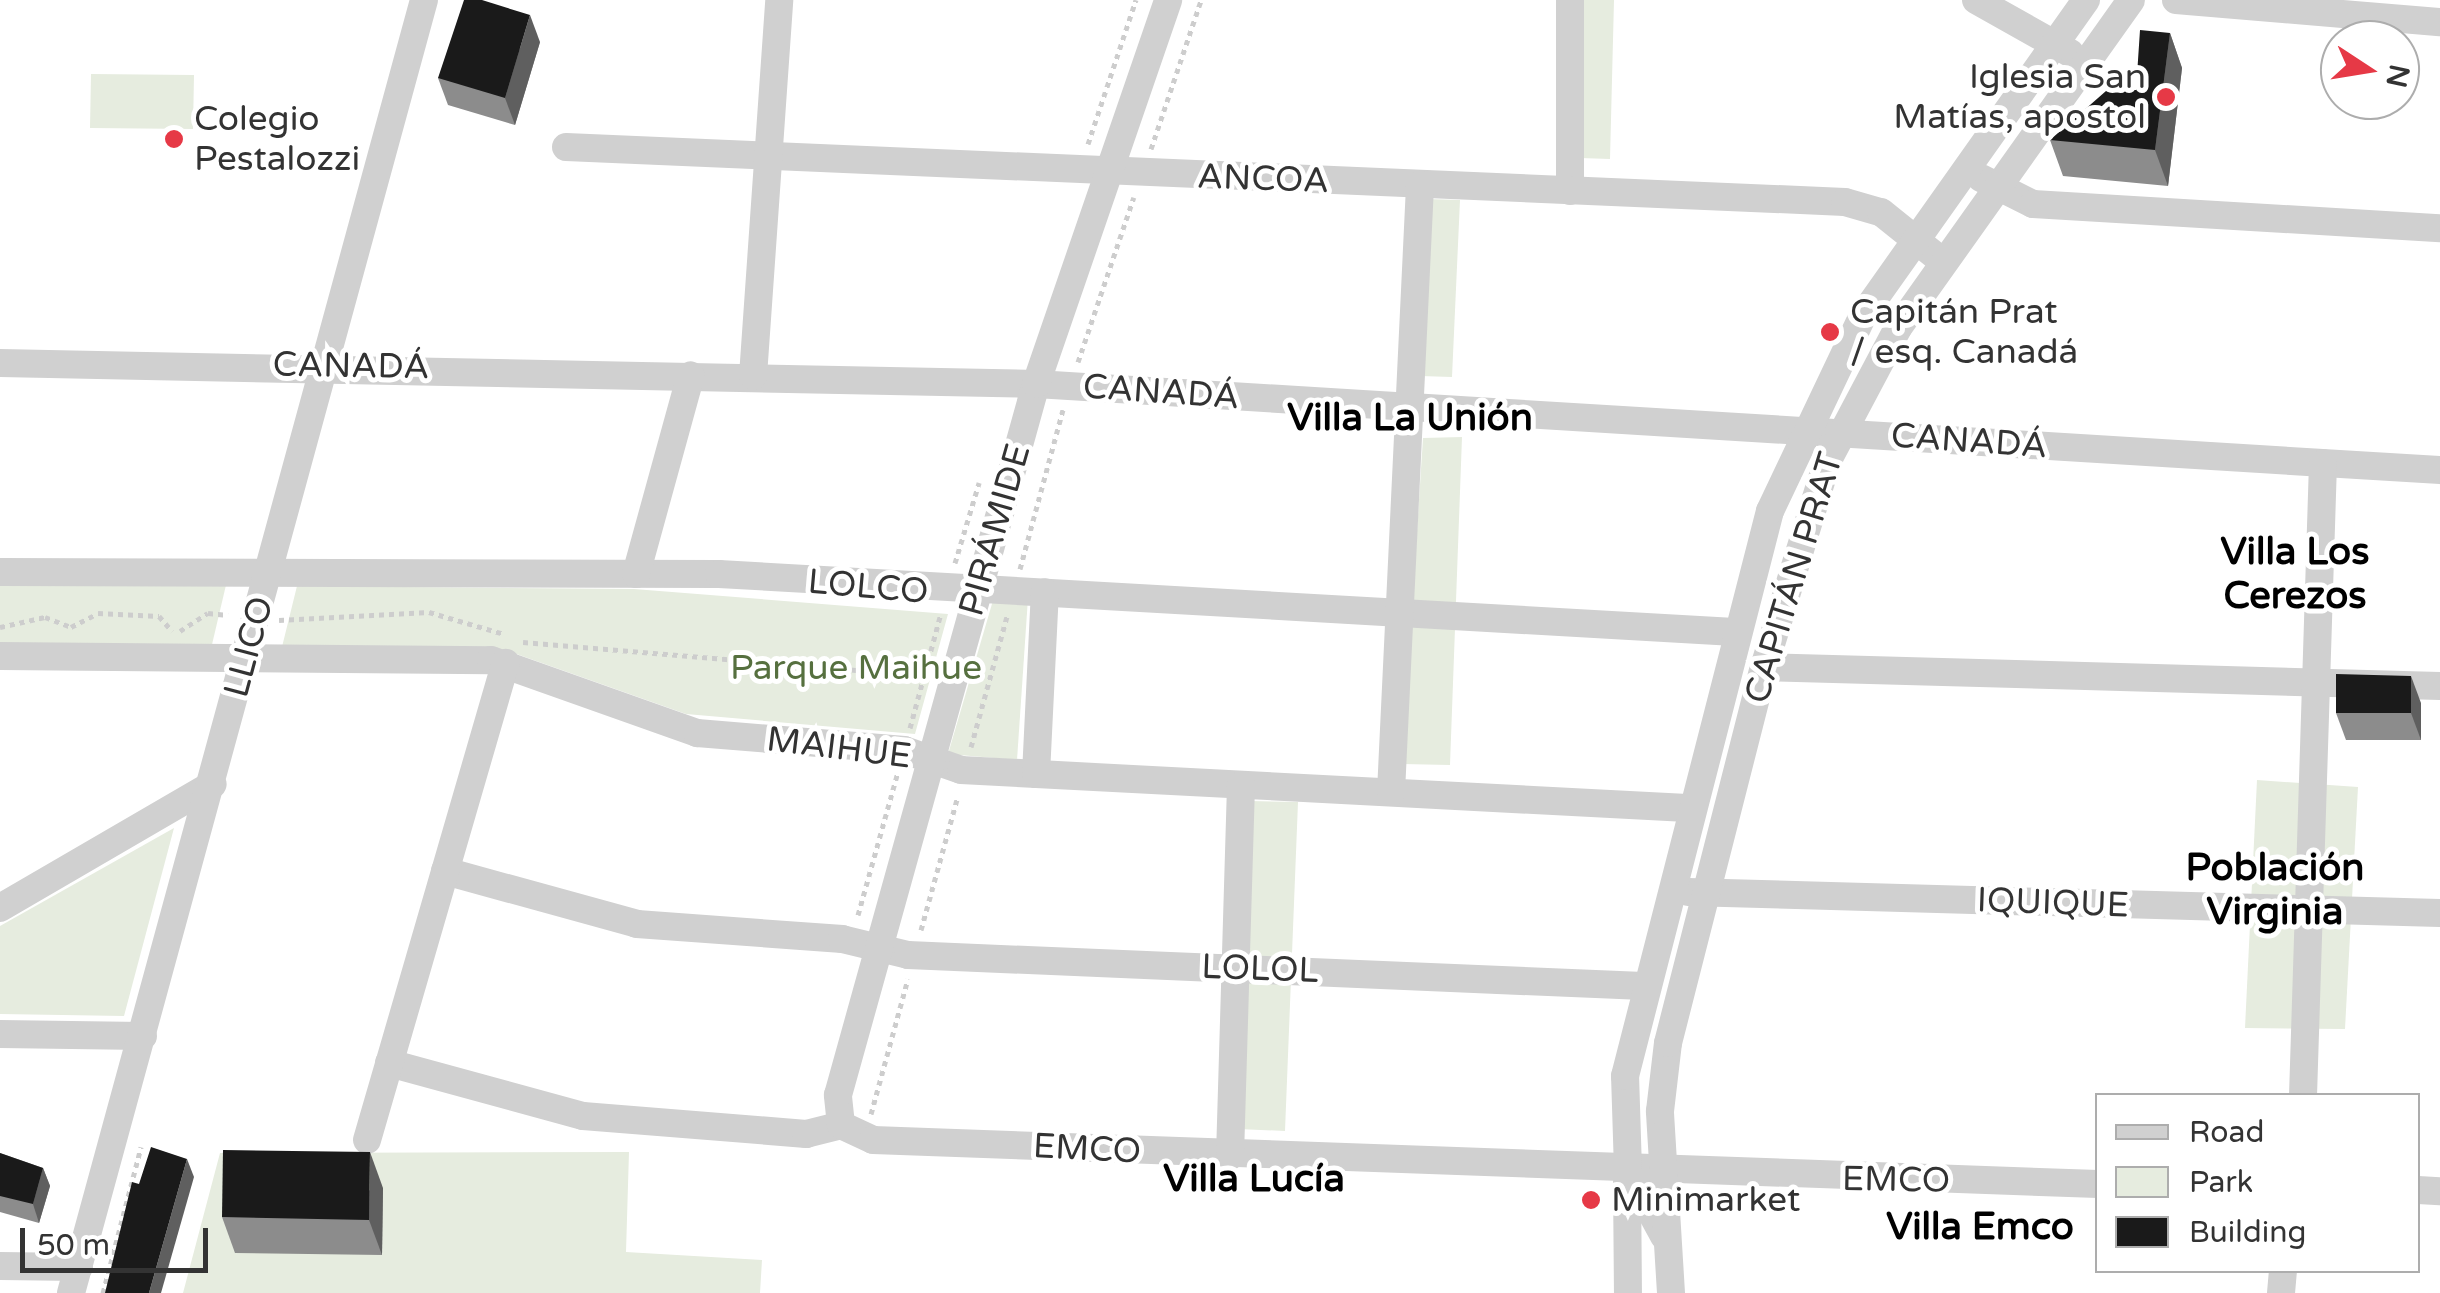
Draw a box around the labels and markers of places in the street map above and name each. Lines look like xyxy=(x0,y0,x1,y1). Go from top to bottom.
place label: Iglesia San Matías, apostol xyxy=(1893,56,2146,138)
marker: Iglesia San Matías, apostol xyxy=(2155,86,2177,108)
place label: Colegio Pestalozzi xyxy=(194,98,360,180)
marker: Colegio Pestalozzi xyxy=(163,128,185,150)
place label: Capitán Prat / esq. Canadá xyxy=(1850,291,2078,373)
marker: Capitán Prat / esq. Canadá xyxy=(1819,321,1841,343)
place label: Minimarket xyxy=(1611,1179,1800,1221)
marker: Minimarket xyxy=(1580,1189,1602,1211)

